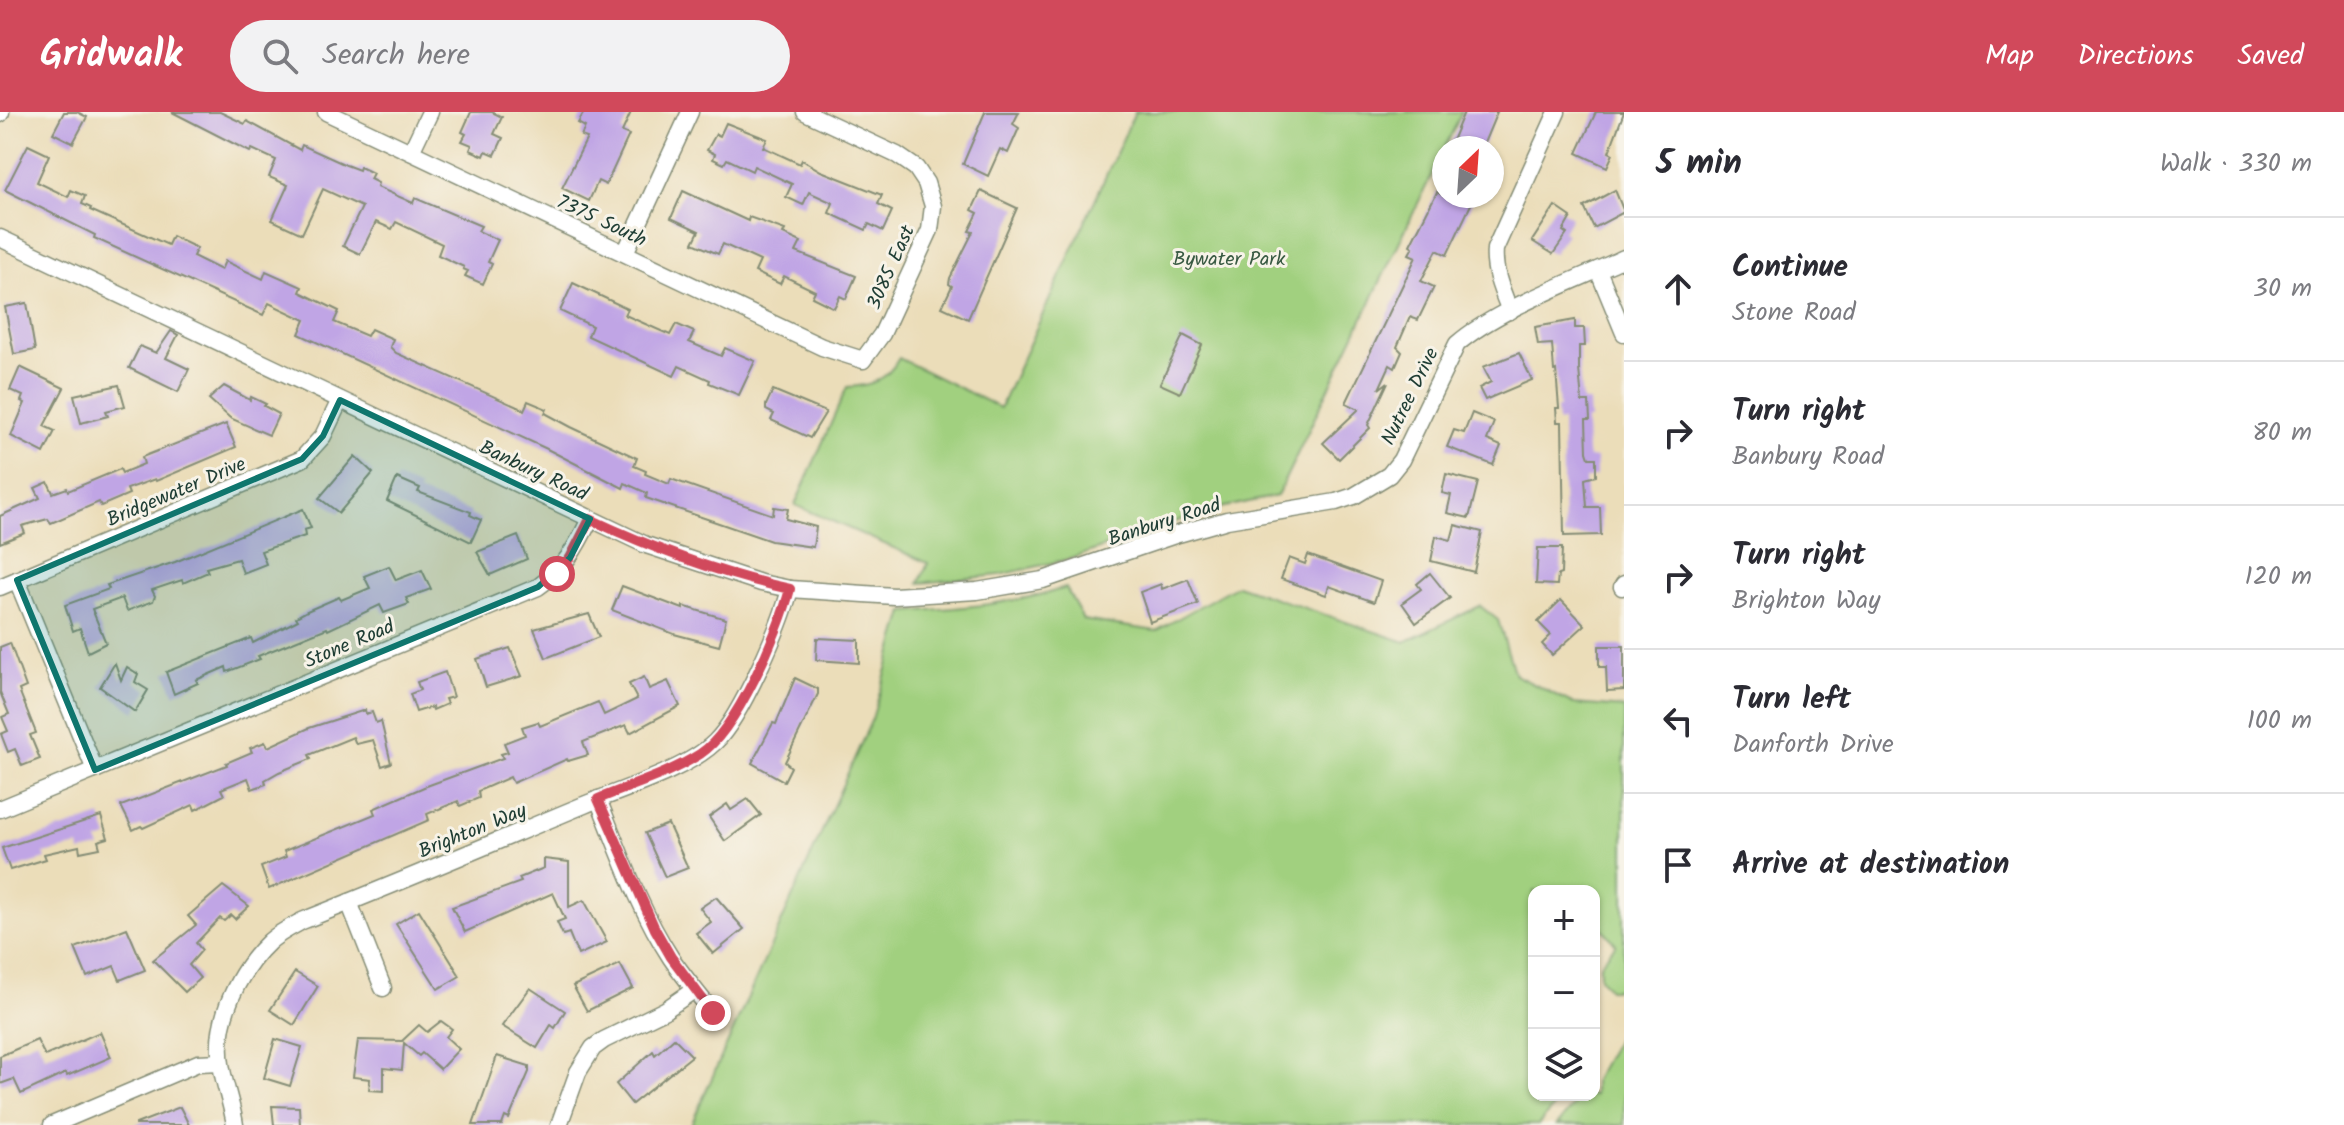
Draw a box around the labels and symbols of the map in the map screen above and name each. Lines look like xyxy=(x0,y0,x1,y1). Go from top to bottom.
north arrow xyxy=(1432,136,1504,208)
street label: 7375 South xyxy=(551,187,652,257)
street label: 3085 East xyxy=(859,220,925,315)
park label: Bywater Park xyxy=(1173,244,1286,276)
street label: Nutree Drive xyxy=(1373,343,1448,451)
street label: Banbury Road xyxy=(473,433,594,511)
street label: Bridgewater Drive xyxy=(102,449,251,537)
street label: Banbury Road xyxy=(1104,489,1226,556)
route start xyxy=(539,556,575,592)
street label: Stone Road xyxy=(300,611,401,678)
street label: Brighton Way xyxy=(414,795,532,868)
route end xyxy=(695,995,731,1031)

